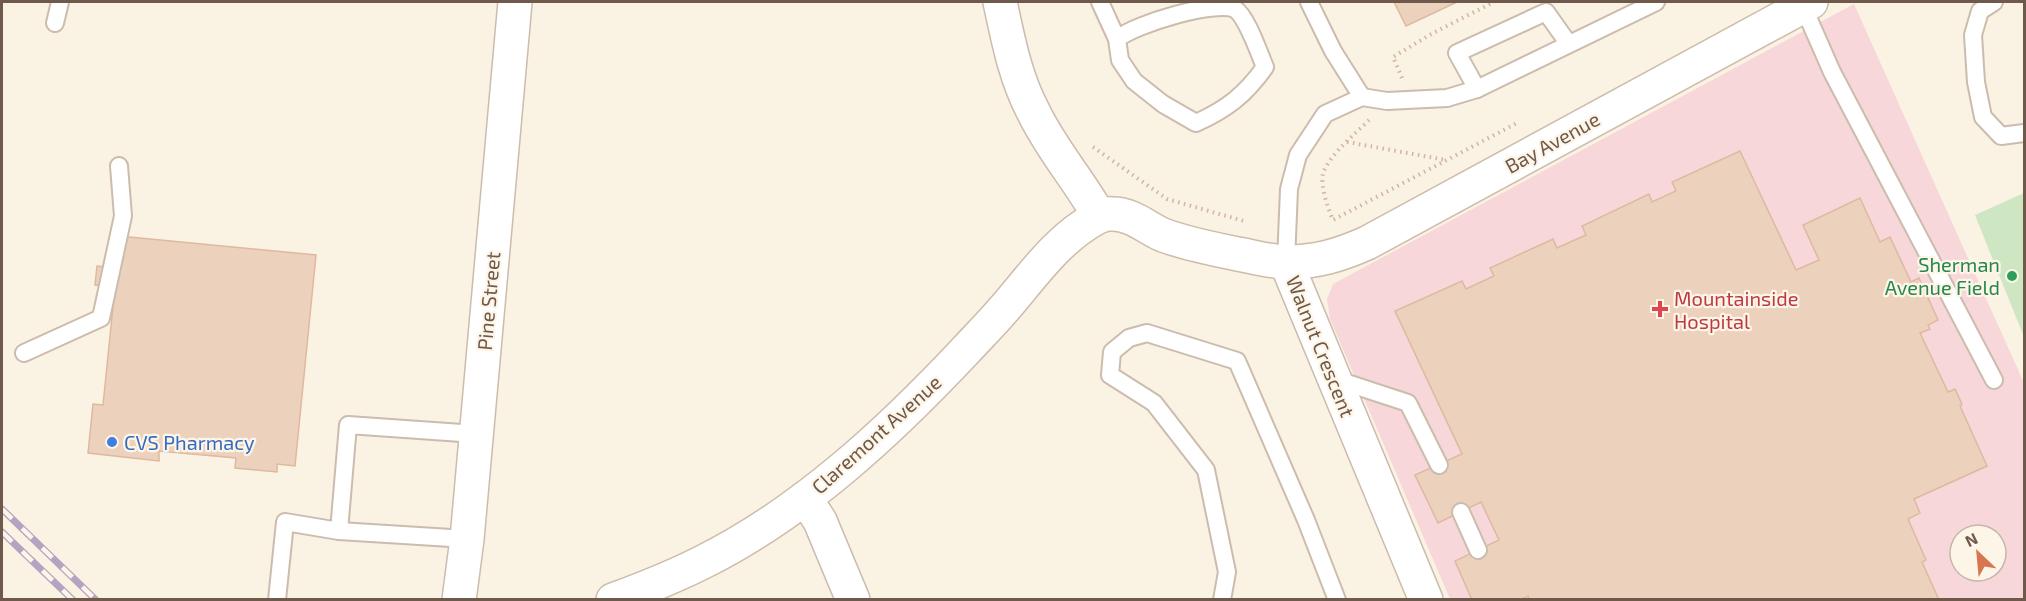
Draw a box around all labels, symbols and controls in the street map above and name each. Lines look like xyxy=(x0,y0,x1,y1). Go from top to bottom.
street label: Bay Avenue xyxy=(1500,106,1604,178)
street label: Pine Street xyxy=(472,250,504,351)
place label: Sherman Avenue Field xyxy=(1885,252,2000,299)
marker: Sherman Avenue Field xyxy=(2005,269,2019,283)
street label: Walnut Crescent xyxy=(1282,272,1360,421)
place label: Mountainside Hospital xyxy=(1674,286,1798,333)
marker: Mountainside Hospital xyxy=(1651,300,1669,318)
street label: Claremont Avenue xyxy=(806,370,946,498)
place label: CVS Pharmacy xyxy=(124,430,255,454)
marker: CVS Pharmacy xyxy=(105,435,119,449)
north arrow xyxy=(1948,523,2008,583)
text: N xyxy=(1962,528,1981,550)

